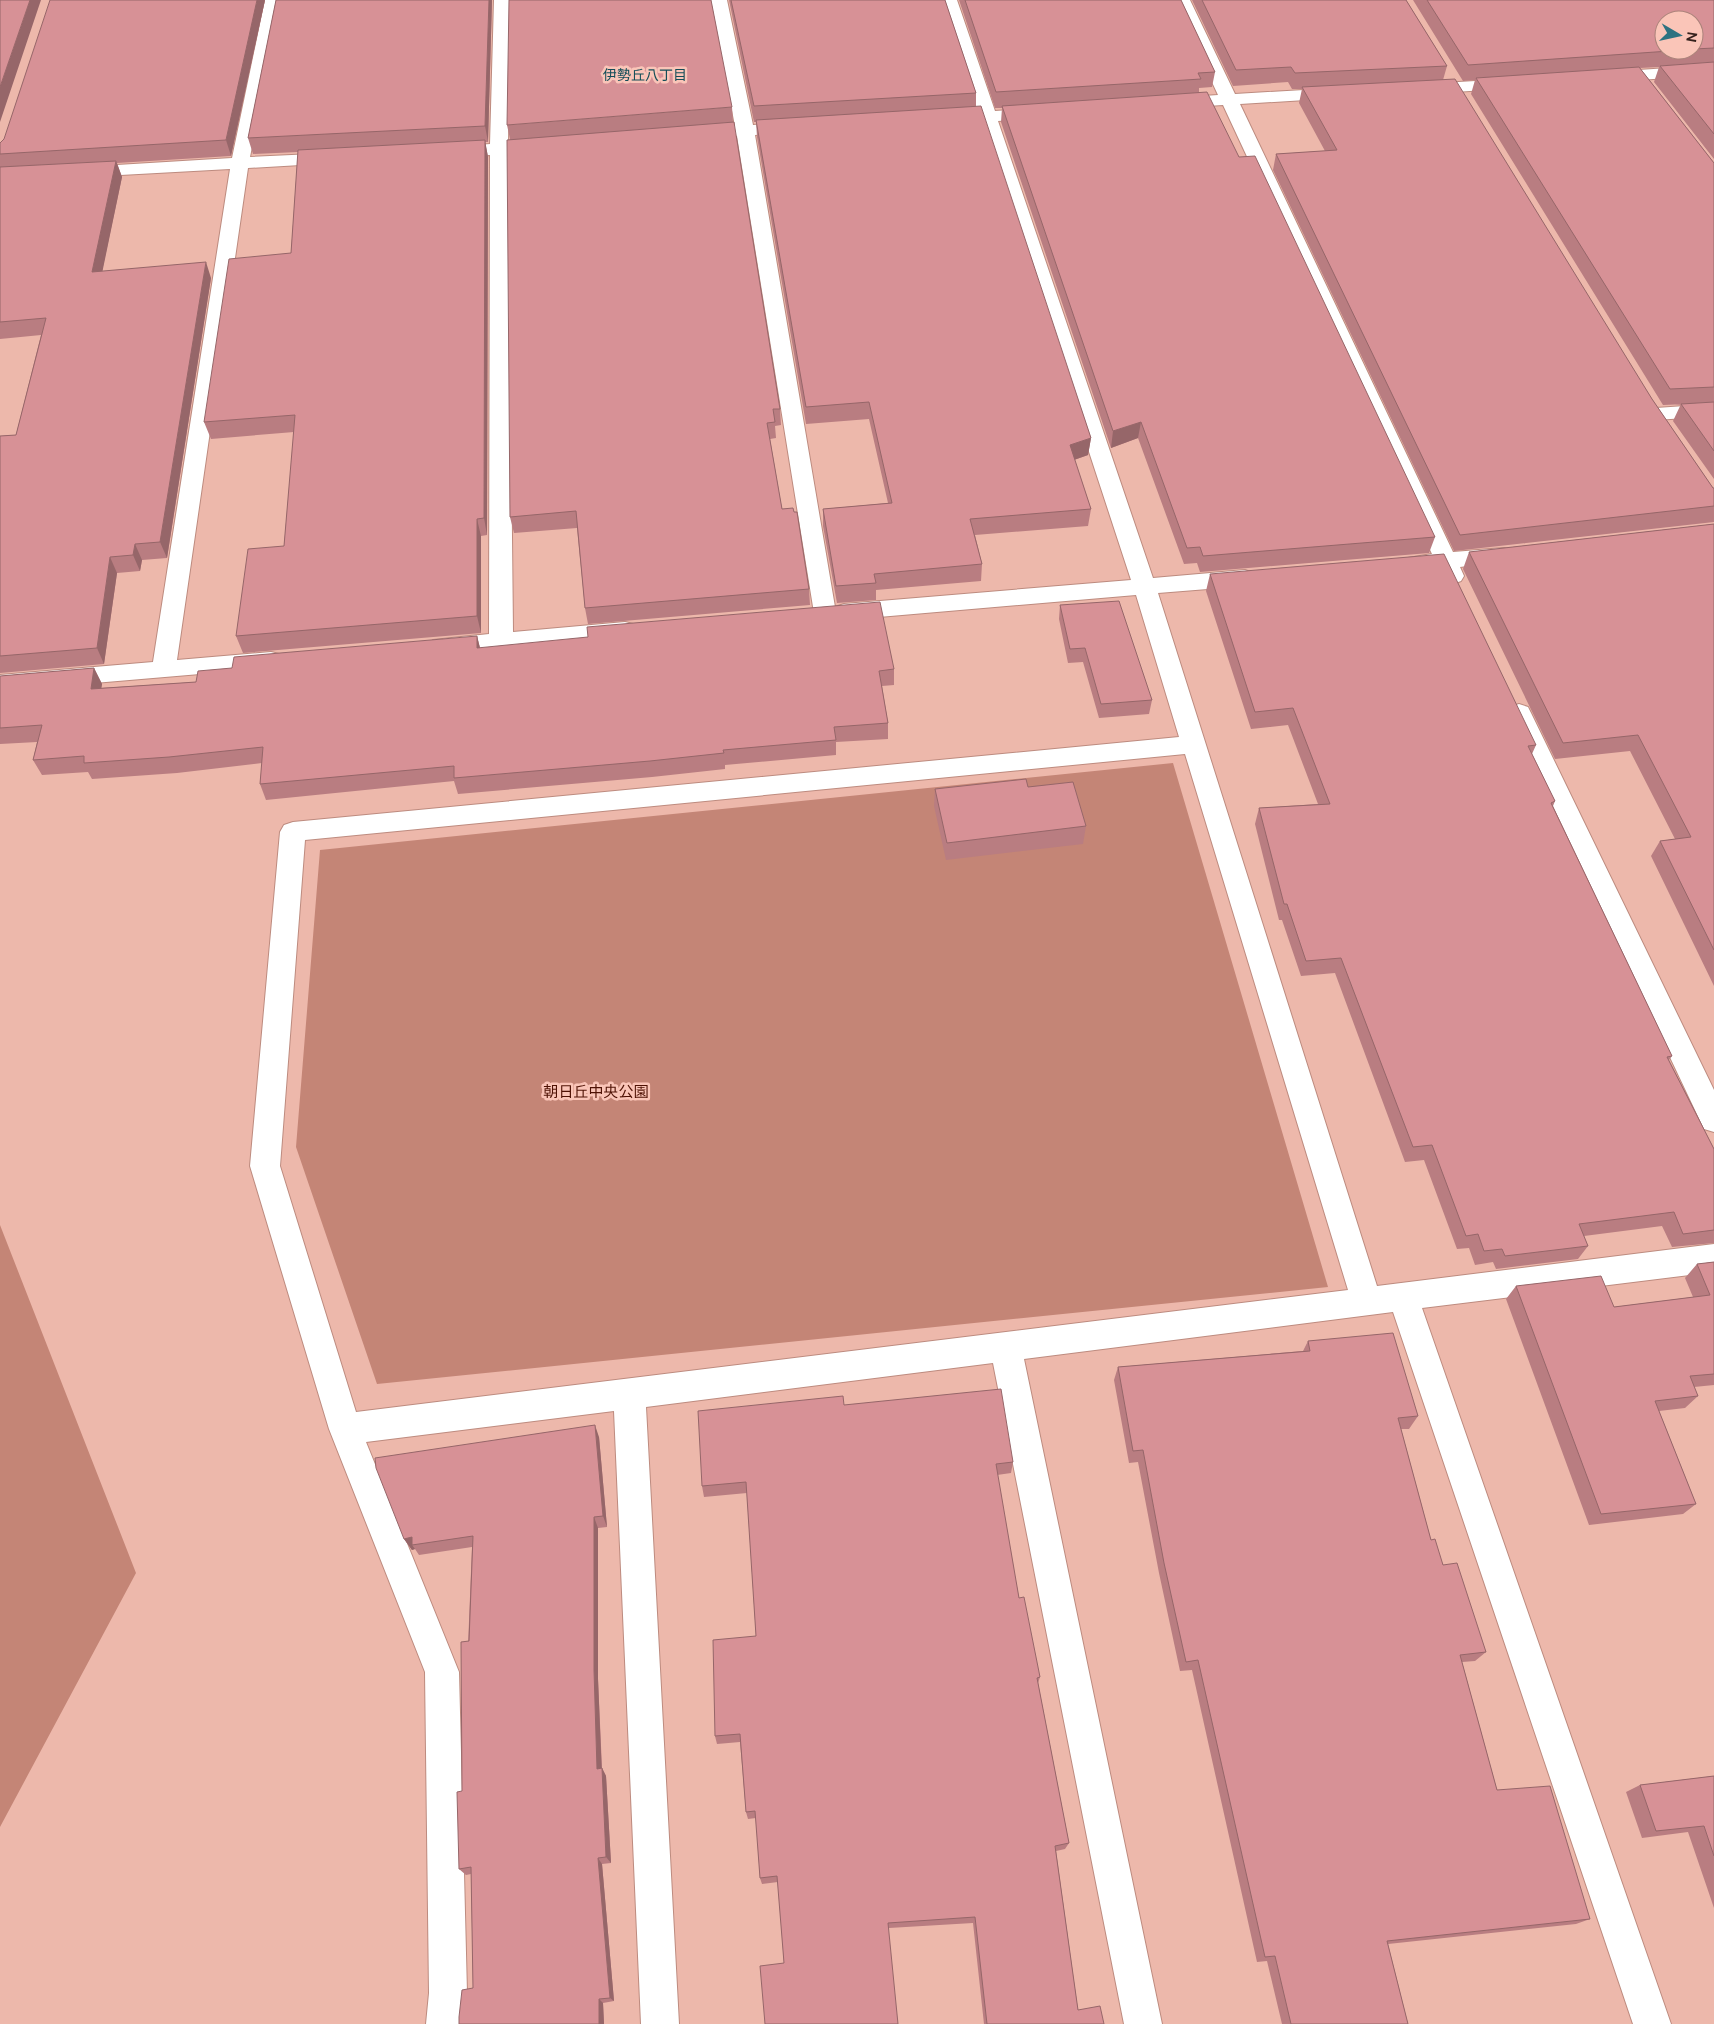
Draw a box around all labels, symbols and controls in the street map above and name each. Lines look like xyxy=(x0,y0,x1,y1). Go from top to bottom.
north arrow xyxy=(1654,10,1704,60)
text: N xyxy=(1682,31,1702,43)
district label: 伊勢丘八丁目 xyxy=(603,66,687,84)
park label: 朝日丘中央公園 xyxy=(543,1082,649,1102)

